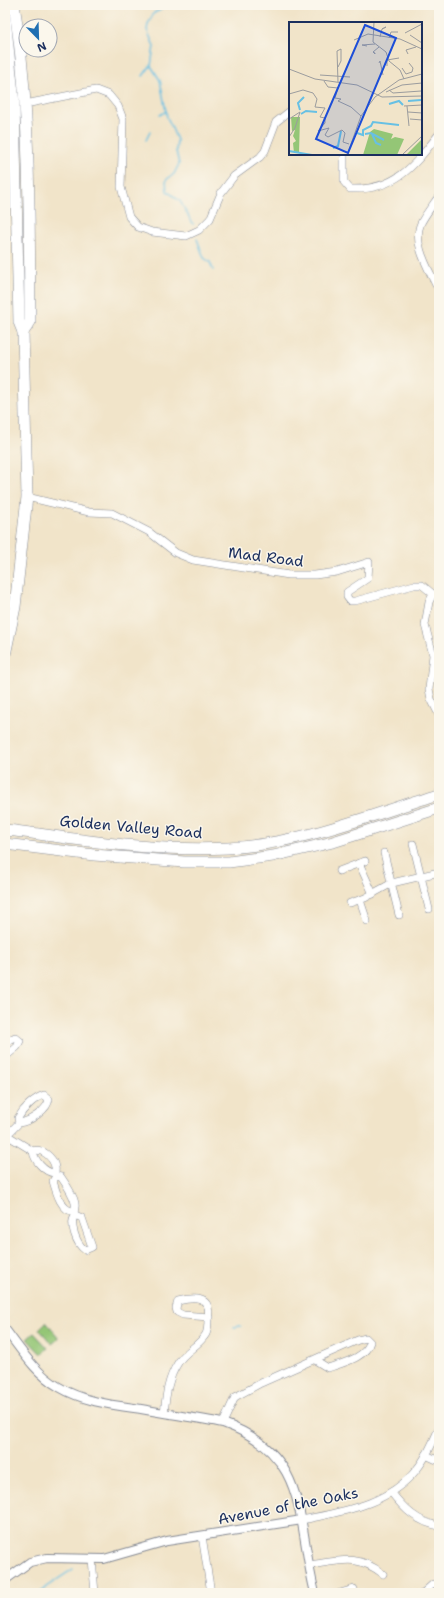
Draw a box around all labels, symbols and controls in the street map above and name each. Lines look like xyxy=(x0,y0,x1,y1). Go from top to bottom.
north arrow xyxy=(18,18,58,58)
inset map xyxy=(289,22,422,155)
text: N xyxy=(35,38,49,55)
street label: Mad Road xyxy=(227,542,305,572)
street label: Golden Valley Road xyxy=(59,811,204,843)
street label: Avenue of the Oaks xyxy=(216,1483,360,1529)

